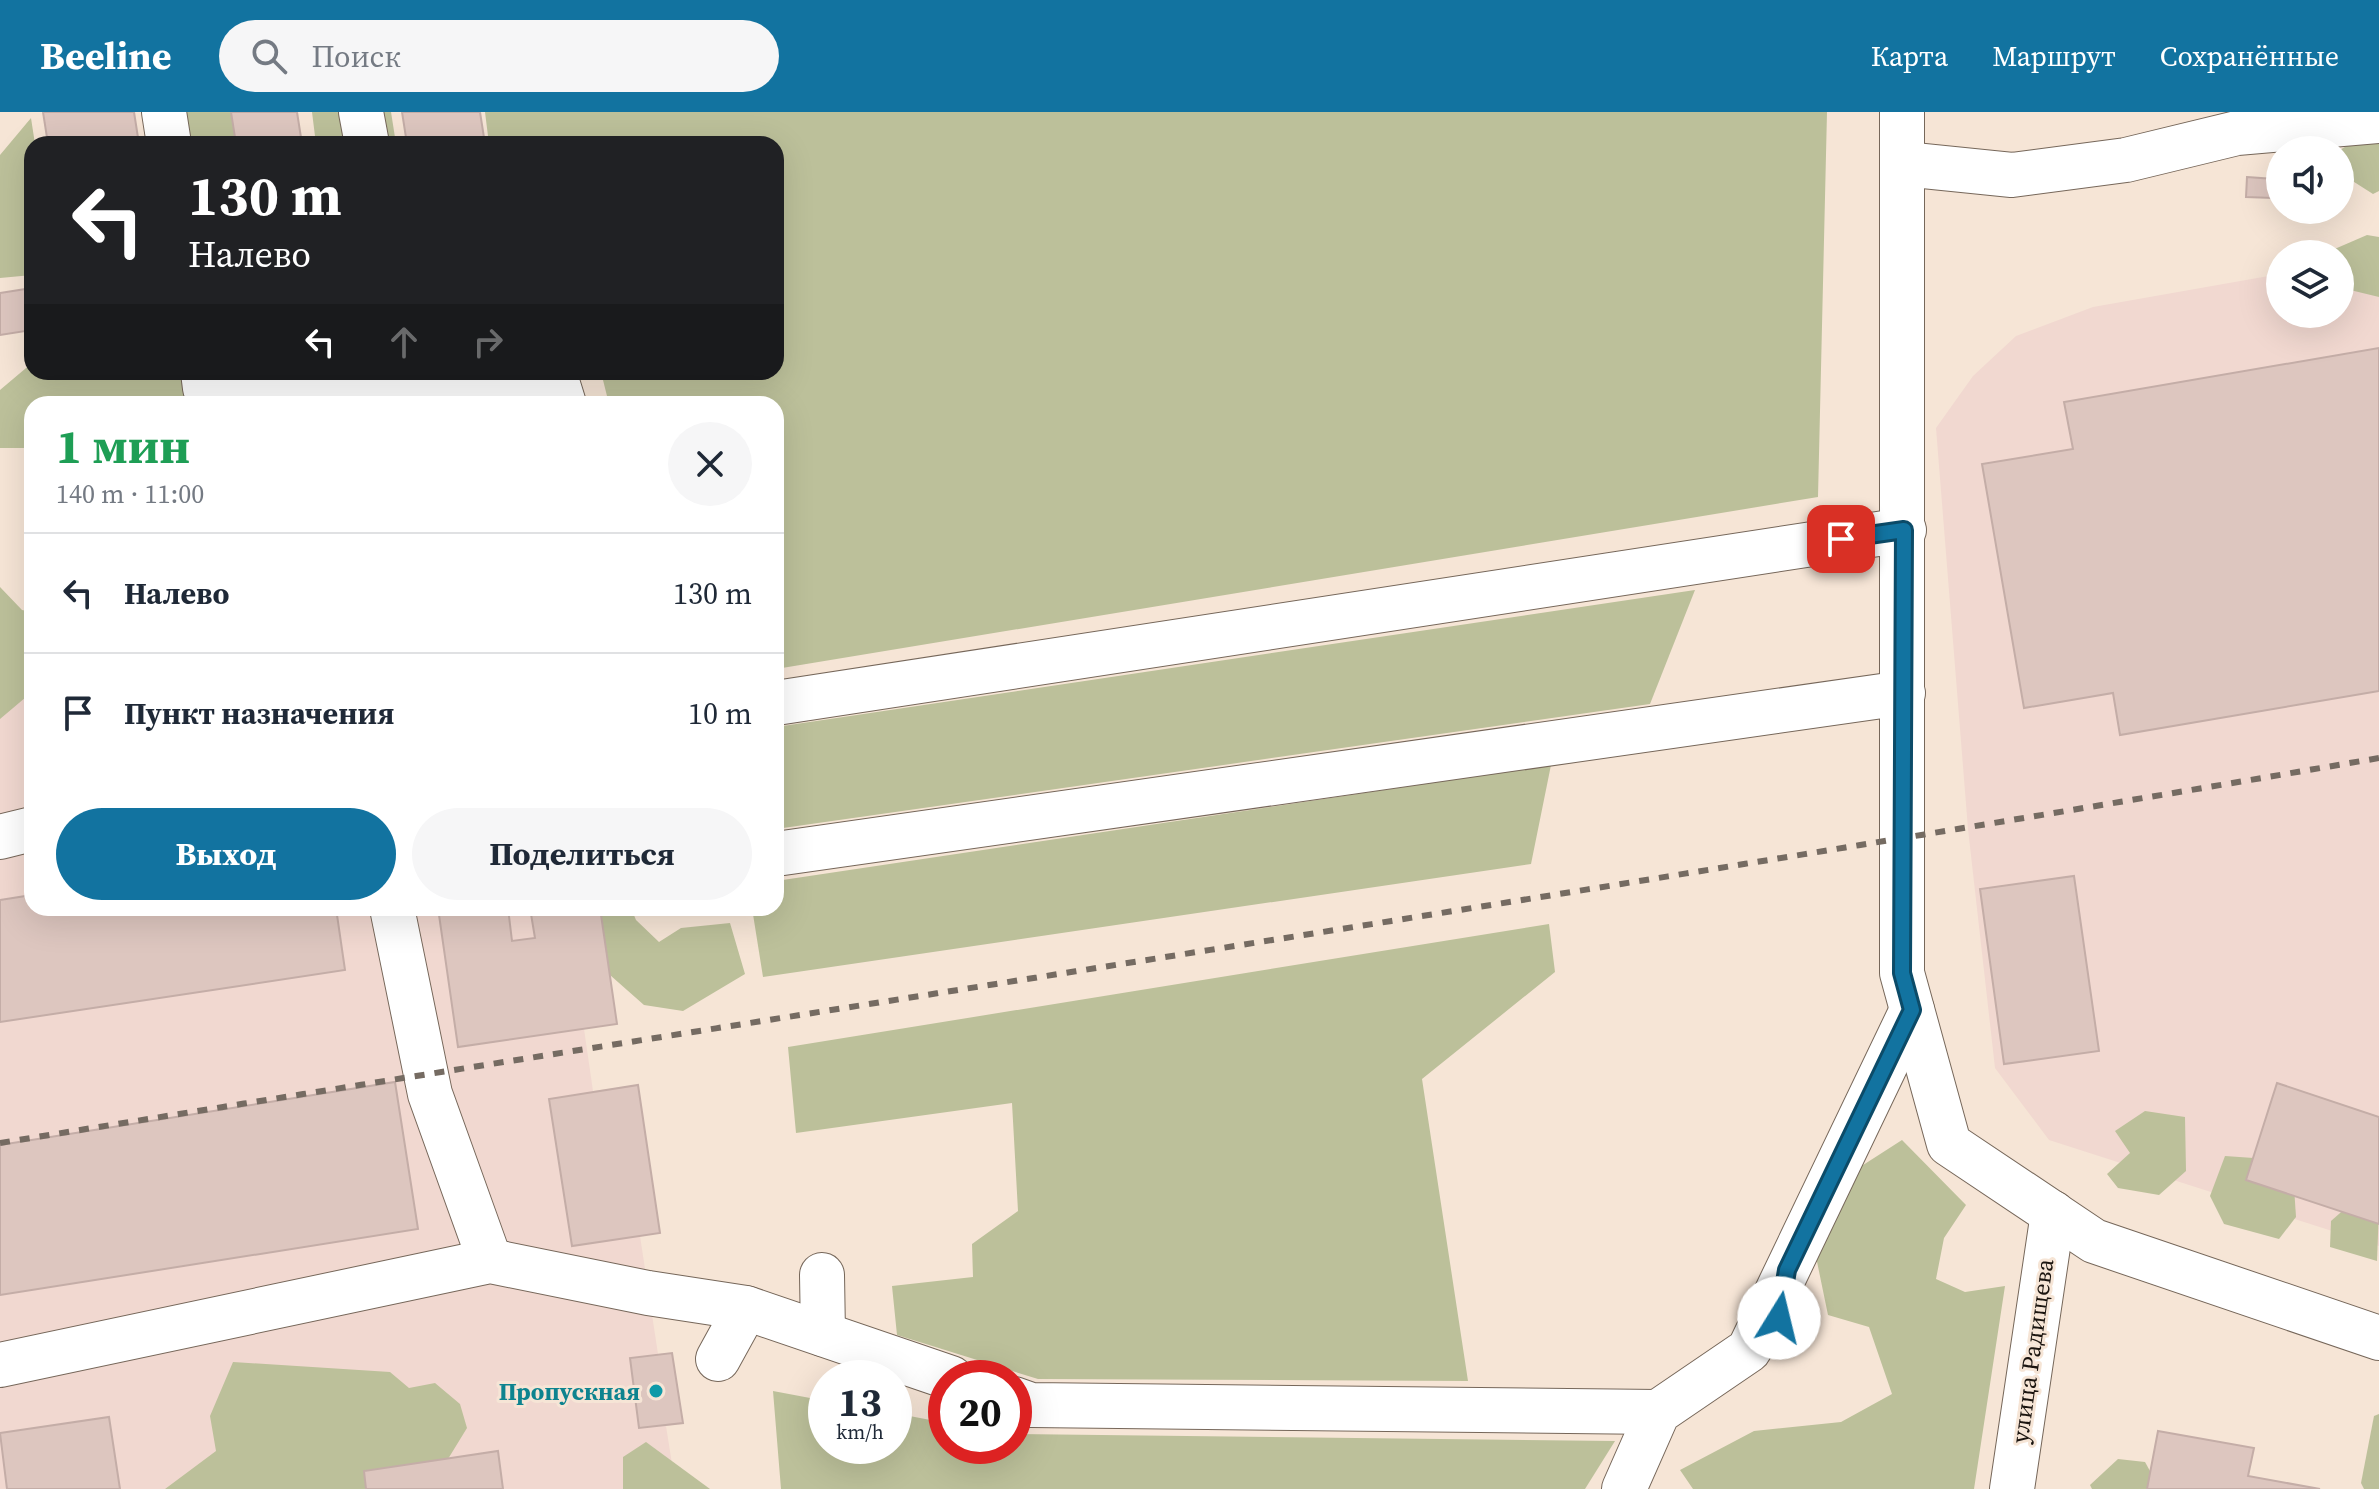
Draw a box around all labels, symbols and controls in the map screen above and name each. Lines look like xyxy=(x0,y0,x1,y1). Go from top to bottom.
search box xyxy=(219,20,779,92)
text: Beeline xyxy=(40,30,171,82)
icon: search xyxy=(247,34,291,78)
text: Поиск xyxy=(311,36,401,77)
text: Карта xyxy=(1871,37,1948,75)
text: Маршрут xyxy=(1992,37,2116,75)
text: Сохранённые xyxy=(2160,37,2339,75)
map controls xyxy=(2266,136,2354,328)
button: sound xyxy=(2266,136,2354,224)
text: 130 m xyxy=(188,157,342,234)
icon: left xyxy=(56,168,160,272)
text: Налево xyxy=(188,230,311,279)
button: layers xyxy=(2266,240,2354,328)
icon: left xyxy=(298,320,342,364)
icon: ahead xyxy=(382,320,426,364)
icon: right xyxy=(466,320,510,364)
text: 1 мин xyxy=(56,413,190,479)
button: close xyxy=(668,422,752,506)
text: 140 m · 11:00 xyxy=(56,476,204,512)
pin xyxy=(1807,505,1875,573)
icon: arrive xyxy=(1819,517,1863,561)
icon: left xyxy=(56,571,100,615)
text: Налево xyxy=(124,573,229,614)
text: 130 m xyxy=(673,573,752,614)
icon: arrive xyxy=(56,691,100,735)
text: Пункт назначения xyxy=(124,693,394,734)
text: 10 m xyxy=(688,693,752,734)
button: Выход xyxy=(56,808,396,900)
button: Поделиться xyxy=(412,808,752,900)
street label: улица Радищева xyxy=(2003,1256,2061,1445)
position arrow xyxy=(1737,1276,1821,1360)
speed limit sign: 20 xyxy=(928,1360,1032,1464)
place label: Пропускная xyxy=(499,1375,640,1408)
text: 13 xyxy=(838,1375,882,1429)
marker: Пропускная xyxy=(647,1382,665,1400)
text: km/h xyxy=(836,1418,884,1446)

